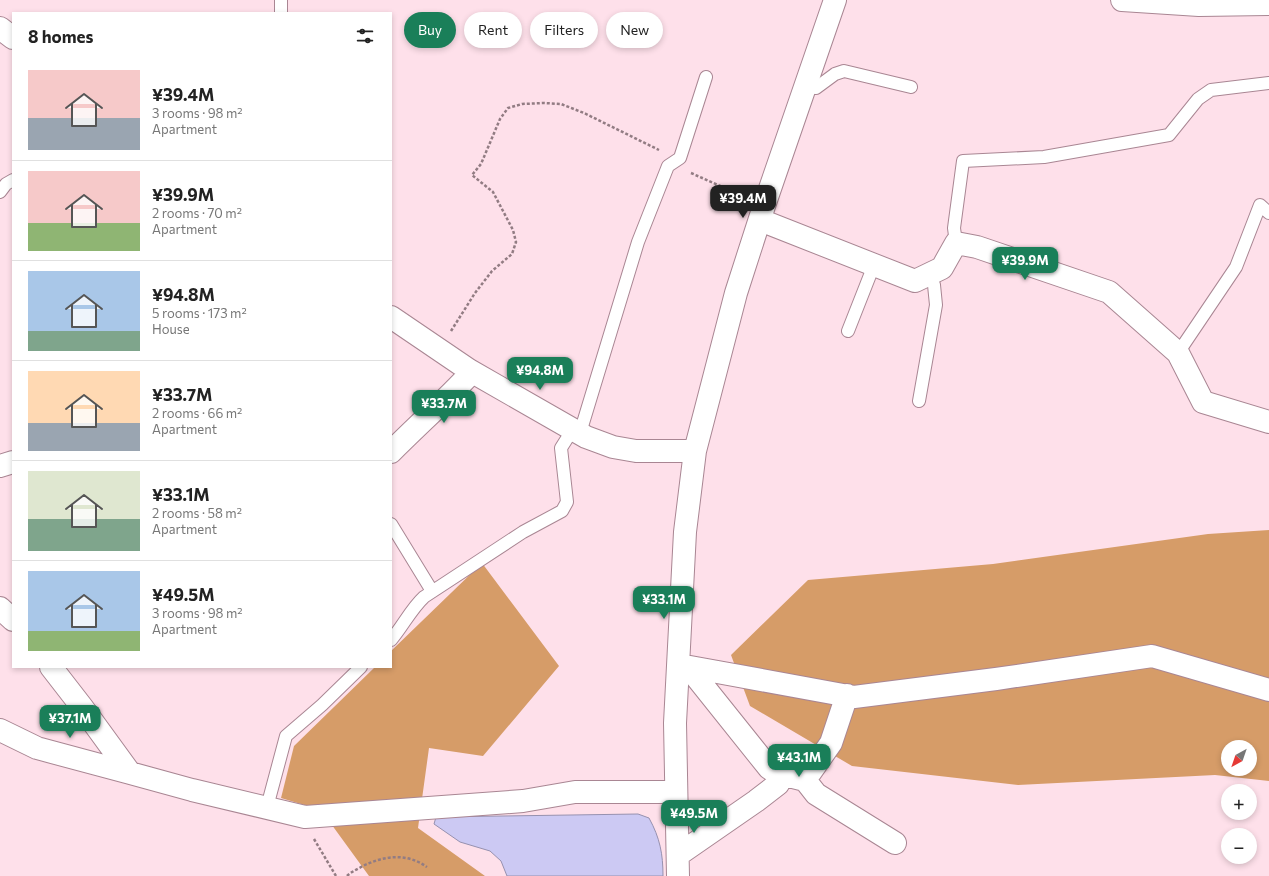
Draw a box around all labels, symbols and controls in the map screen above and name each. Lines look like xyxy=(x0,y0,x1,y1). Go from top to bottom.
chip: Buy xyxy=(404,12,456,48)
chip: Rent xyxy=(464,12,522,48)
chip: Filters xyxy=(530,12,598,48)
chip: New xyxy=(606,12,663,48)
icon: filters xyxy=(354,25,376,47)
text: 8 homes xyxy=(28,26,93,47)
text: ¥39.4M xyxy=(152,84,214,105)
icon: home xyxy=(60,86,108,134)
text: 3 rooms · 98 m² xyxy=(152,105,243,121)
text: Apartment xyxy=(152,121,217,137)
text: ¥39.9M xyxy=(152,184,214,205)
pin: ¥39.4M xyxy=(710,185,776,219)
icon: home xyxy=(60,187,108,235)
text: ¥39.4M xyxy=(719,190,767,206)
text: 2 rooms · 70 m² xyxy=(152,205,242,221)
text: Apartment xyxy=(152,221,217,237)
pin: ¥39.9M xyxy=(992,247,1058,281)
text: ¥39.9M xyxy=(1001,252,1049,268)
text: ¥94.8M xyxy=(152,284,215,305)
icon: home xyxy=(60,287,108,335)
text: 5 rooms · 173 m² xyxy=(152,305,247,321)
text: House xyxy=(152,321,190,337)
pin: ¥94.8M xyxy=(507,357,573,391)
text: ¥94.8M xyxy=(516,362,564,378)
text: ¥33.7M xyxy=(152,384,212,405)
icon: home xyxy=(60,387,108,435)
pin: ¥33.7M xyxy=(411,390,477,424)
text: ¥33.7M xyxy=(421,395,467,411)
text: 2 rooms · 66 m² xyxy=(152,405,242,421)
text: Apartment xyxy=(152,421,217,437)
text: ¥33.1M xyxy=(152,484,210,505)
icon: home xyxy=(60,487,108,535)
text: 2 rooms · 58 m² xyxy=(152,505,242,521)
text: Apartment xyxy=(152,521,217,537)
text: ¥49.5M xyxy=(152,584,215,605)
pin: ¥33.1M xyxy=(631,586,697,620)
icon: home xyxy=(60,587,108,635)
text: ¥33.1M xyxy=(642,591,686,607)
text: 3 rooms · 98 m² xyxy=(152,605,243,621)
text: Apartment xyxy=(152,621,217,637)
pin: ¥37.1M xyxy=(37,705,103,739)
text: ¥37.1M xyxy=(49,710,91,726)
north arrow xyxy=(1221,740,1257,776)
map controls xyxy=(1221,740,1257,864)
pin: ¥43.1M xyxy=(766,744,832,778)
text: ¥43.1M xyxy=(777,749,821,765)
button: + xyxy=(1221,784,1257,820)
pin: ¥49.5M xyxy=(661,800,727,834)
text: ¥49.5M xyxy=(670,805,718,821)
button: − xyxy=(1221,828,1257,864)

